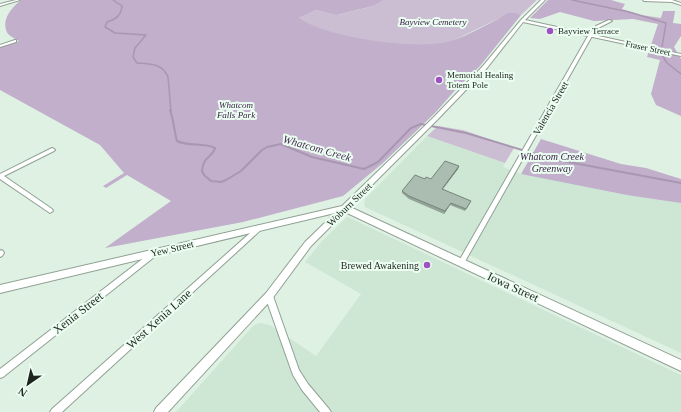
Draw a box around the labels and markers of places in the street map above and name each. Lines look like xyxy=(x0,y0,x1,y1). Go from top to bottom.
marker: Bayview Terrace xyxy=(545,26,555,36)
place label: Bayview Terrace xyxy=(558,26,619,36)
place label: Memorial Healing Totem Pole xyxy=(447,70,514,90)
marker: Memorial Healing Totem Pole xyxy=(434,75,444,85)
place label: Brewed Awakening xyxy=(341,260,419,271)
marker: Brewed Awakening xyxy=(422,260,432,270)

